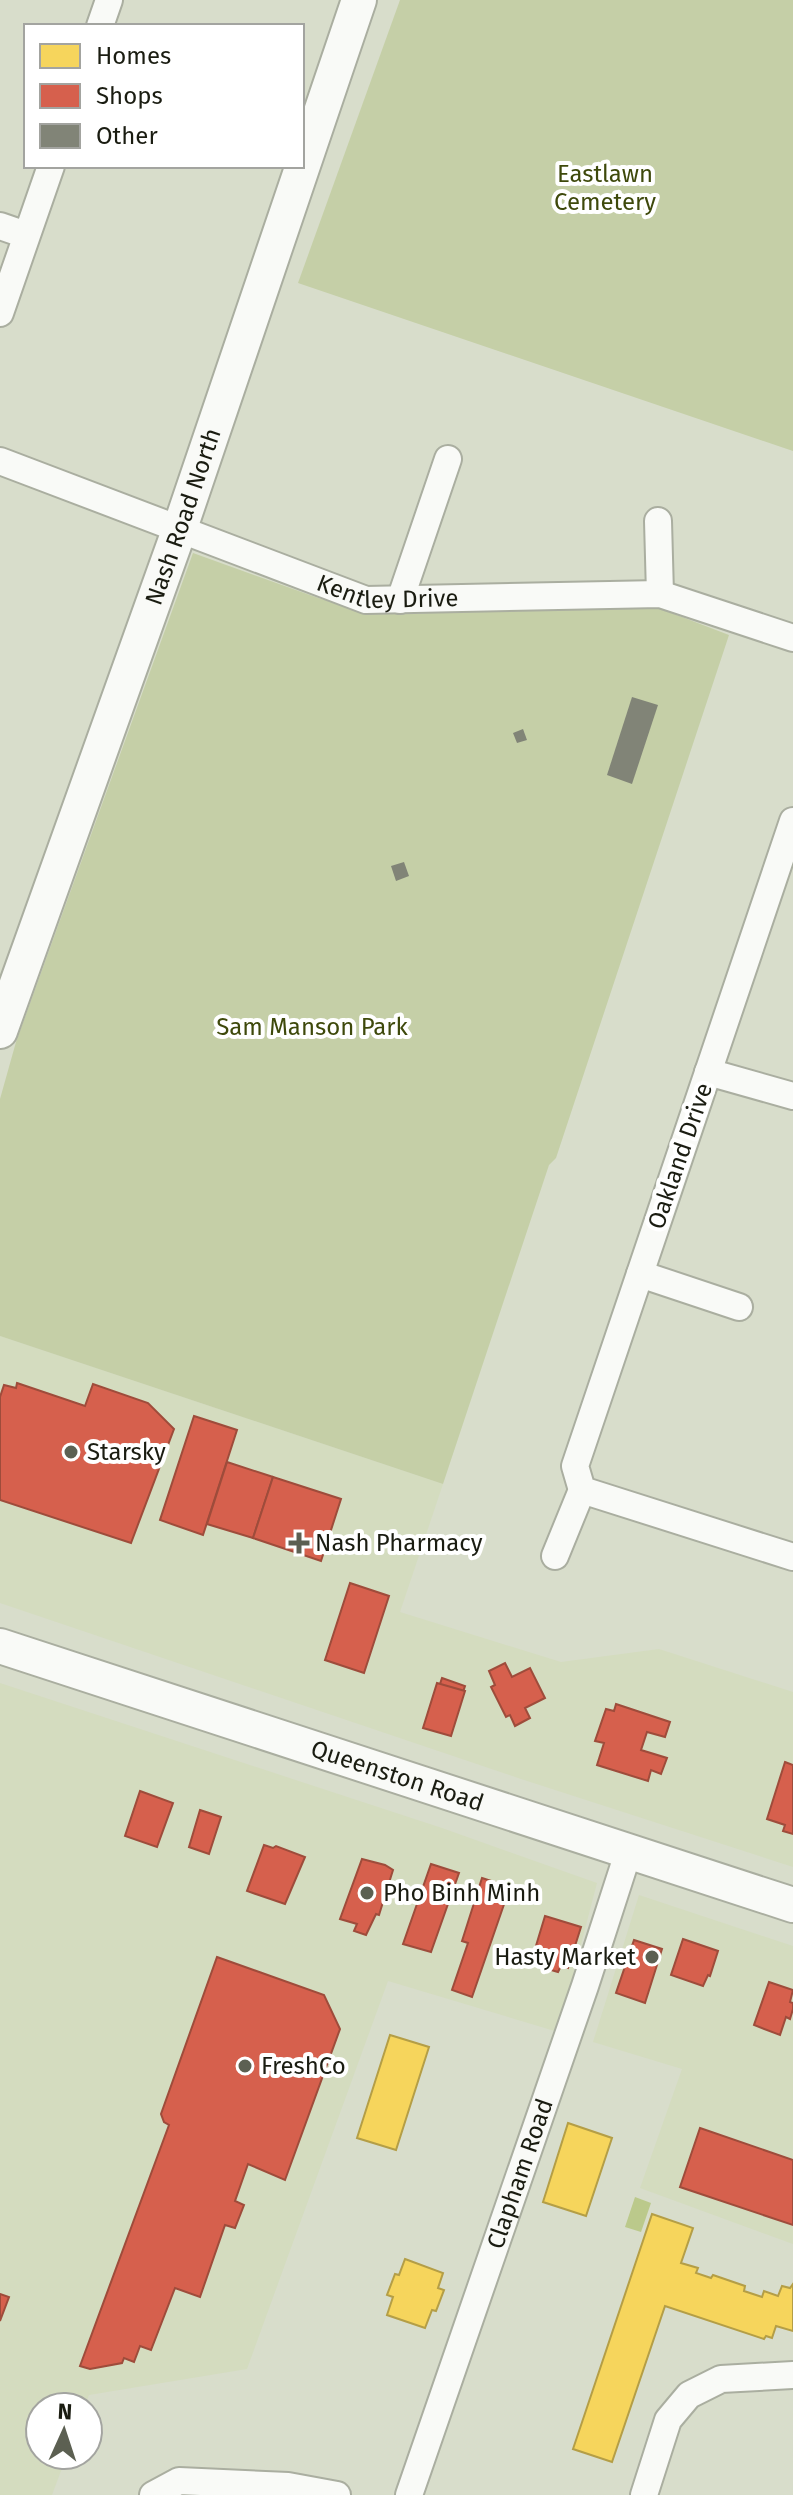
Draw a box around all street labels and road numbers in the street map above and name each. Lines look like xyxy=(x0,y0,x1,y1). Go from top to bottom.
street label: Nash Road North xyxy=(140,425,227,609)
street label: Kentley Drive xyxy=(313,569,459,614)
street label: Oakland Drive xyxy=(642,1079,718,1233)
street label: Queenston Road xyxy=(307,1734,487,1817)
street label: Clapham Road xyxy=(481,2095,559,2252)

